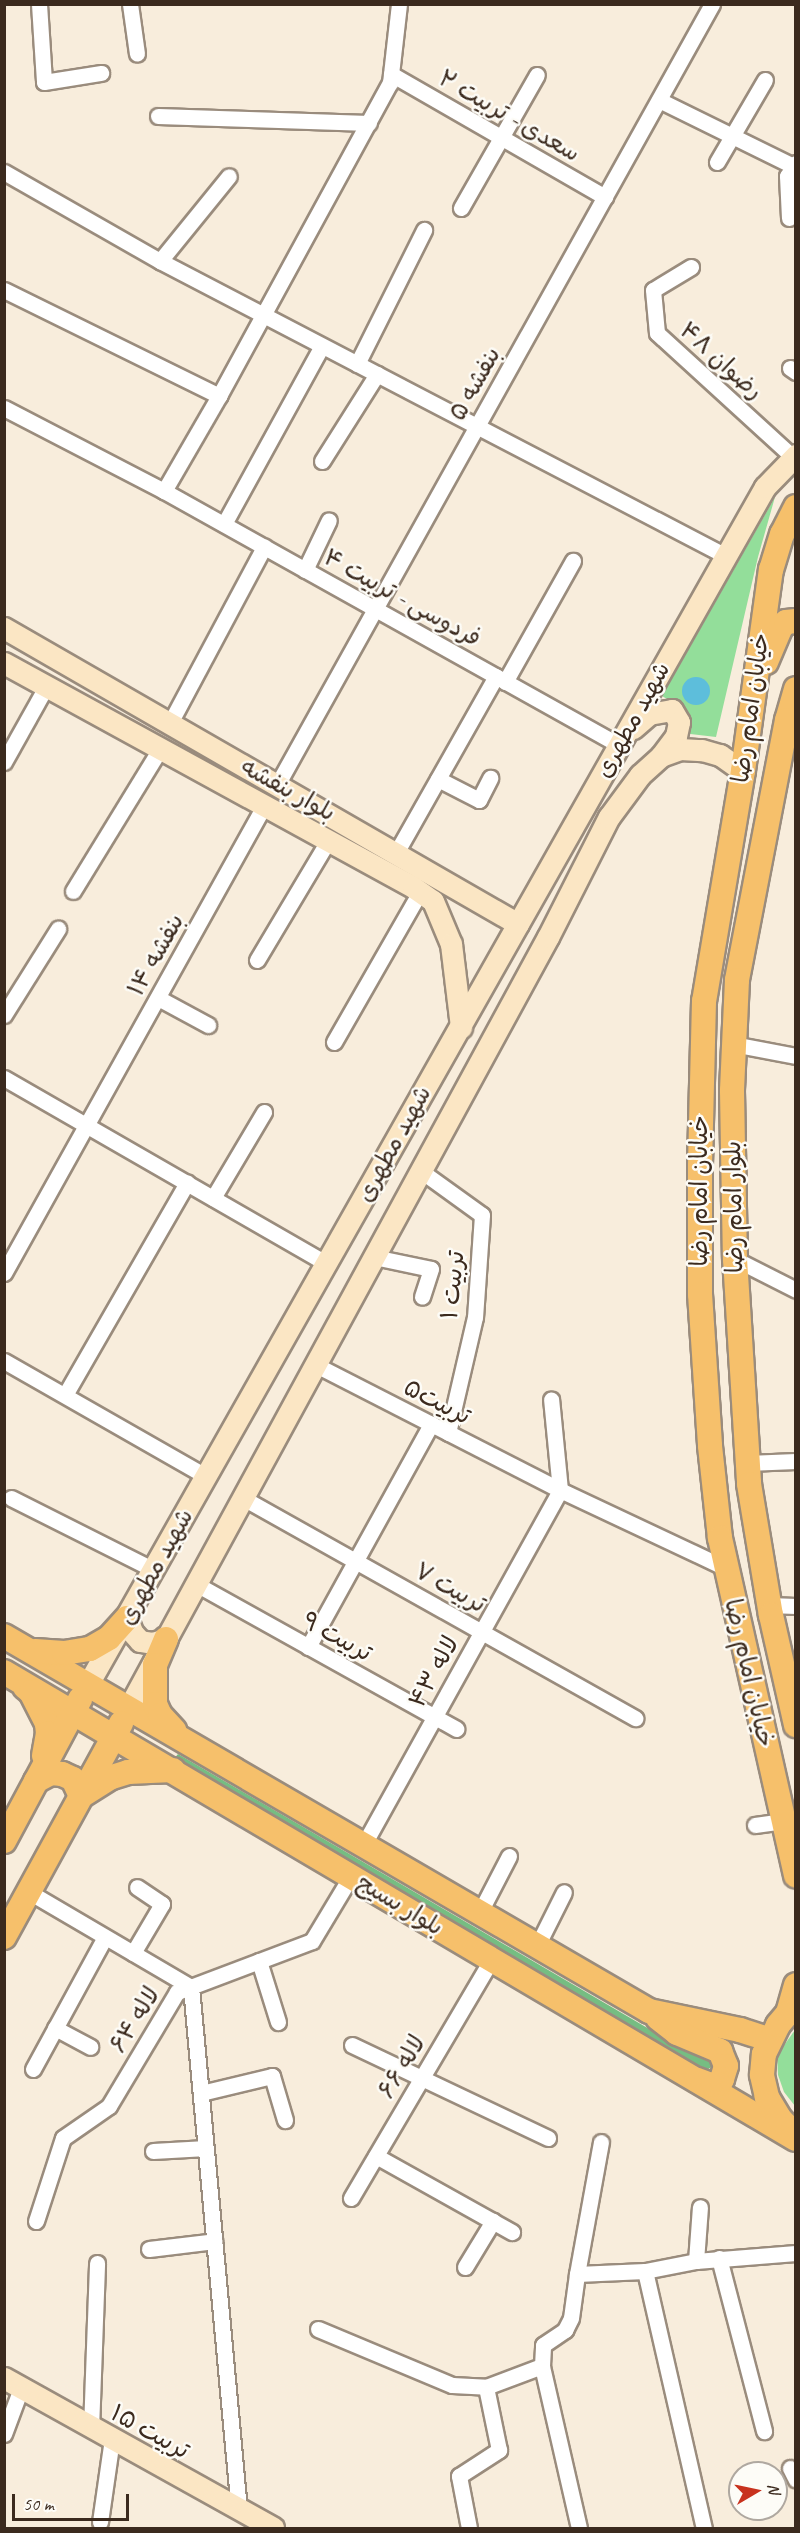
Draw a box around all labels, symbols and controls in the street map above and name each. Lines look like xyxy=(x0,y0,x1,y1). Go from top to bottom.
street label: سعدی - تربیت ۲ xyxy=(433,64,585,168)
street label: رضوان ۴۸ xyxy=(673,316,769,406)
street label: بنفشه ۵ xyxy=(443,342,507,426)
street label: فردوسی - تربیت ۴ xyxy=(318,543,486,653)
street label: خیابان امام رضا xyxy=(726,631,776,785)
street label: شهید مطهری xyxy=(589,657,677,783)
street label: بلوار بنفشه xyxy=(236,752,340,828)
street label: بنفشه ۱۴ xyxy=(122,909,190,1001)
street label: شهید مطهری xyxy=(350,1081,438,1207)
street label: خیابان امام رضا xyxy=(686,1115,714,1267)
street label: بلوار امام رضا xyxy=(718,1141,750,1273)
street label: تربیت ۱ xyxy=(435,1249,471,1321)
street label: تربیت۵ xyxy=(399,1373,475,1431)
street label: شهید مطهری xyxy=(112,1504,200,1630)
street label: تربیت ۷ xyxy=(409,1557,491,1619)
street label: خیابان امام رضا xyxy=(718,1596,780,1750)
street label: تربیت ۹ xyxy=(297,1606,377,1668)
street label: لاله ۴۳ xyxy=(403,1631,465,1713)
street label: بلوار بسیج xyxy=(352,1868,448,1942)
street label: لاله ۶۴ xyxy=(104,1982,166,2058)
street label: لاله ۶۶ xyxy=(372,2030,432,2104)
street label: تربیت ۱۵ xyxy=(106,2399,194,2465)
north arrow xyxy=(728,2461,788,2521)
scale bar xyxy=(15,2482,132,2520)
text: N xyxy=(763,2482,784,2495)
text: 50 m xyxy=(23,2493,54,2515)

